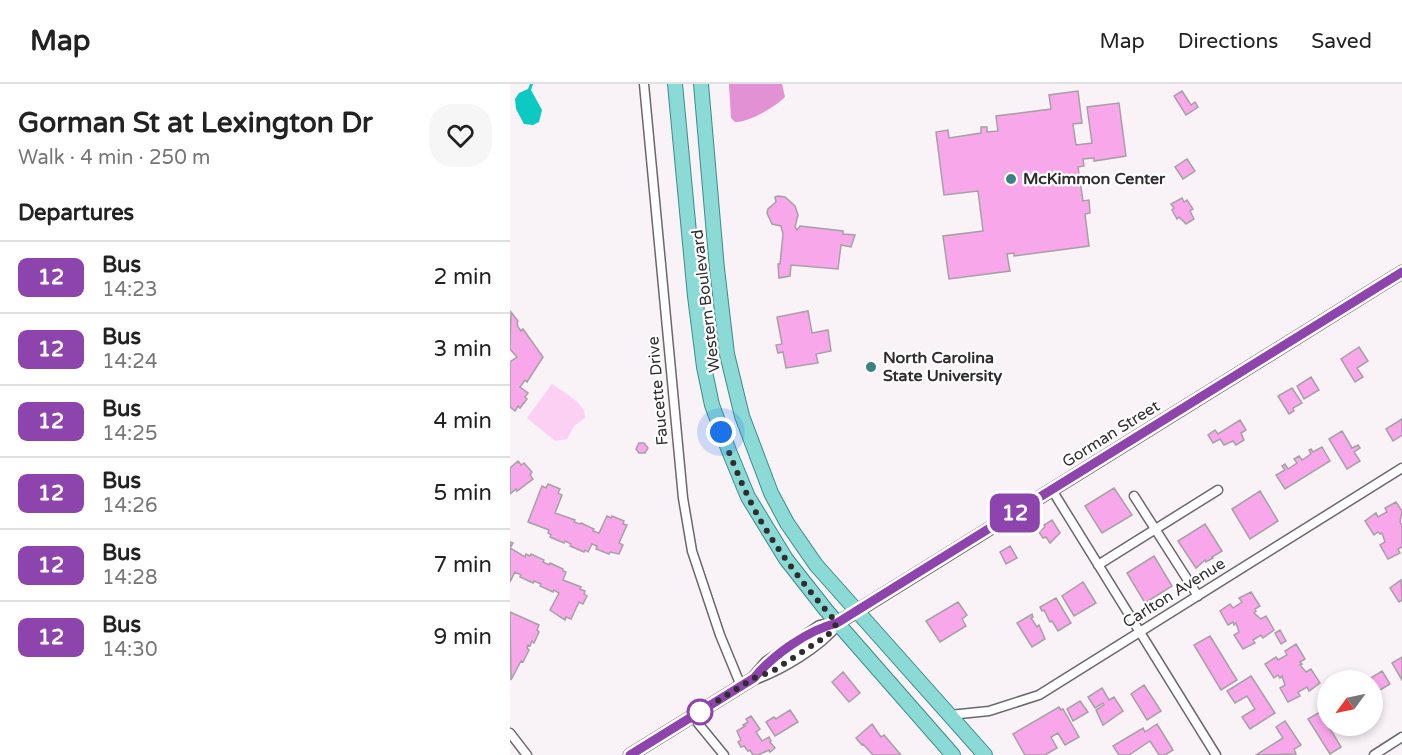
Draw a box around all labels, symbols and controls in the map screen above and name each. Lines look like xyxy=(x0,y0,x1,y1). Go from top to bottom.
text: Map xyxy=(30,24,90,58)
text: Map xyxy=(1099,29,1145,54)
text: Directions xyxy=(1178,29,1278,54)
text: Saved xyxy=(1311,29,1372,54)
button: heart xyxy=(429,104,492,167)
text: Gorman St at Lexington Dr xyxy=(18,106,373,140)
text: Walk · 4 min · 250 m xyxy=(18,146,210,170)
place label: McKimmon Center xyxy=(1023,169,1166,189)
marker: McKimmon Center xyxy=(1004,172,1018,186)
text: Departures xyxy=(18,200,134,226)
street label: Western Boulevard xyxy=(687,228,725,374)
text: Bus xyxy=(102,252,141,278)
text: 2 min xyxy=(433,264,492,290)
text: 12 xyxy=(38,265,64,290)
text: 14:23 xyxy=(102,278,157,302)
text: Bus xyxy=(102,324,141,350)
text: 3 min xyxy=(433,336,492,362)
street label: Faucette Drive xyxy=(643,336,673,446)
text: 12 xyxy=(38,337,64,362)
place label: North Carolina State University xyxy=(883,348,1002,386)
text: 14:24 xyxy=(102,350,157,374)
marker: North Carolina State University xyxy=(864,360,878,374)
text: Bus xyxy=(102,396,141,422)
street label: Gorman Street xyxy=(1059,396,1163,472)
text: 4 min xyxy=(433,408,492,434)
text: 12 xyxy=(38,409,64,434)
your location xyxy=(706,417,736,447)
text: 14:25 xyxy=(102,422,157,446)
text: Bus xyxy=(102,468,141,494)
text: 5 min xyxy=(433,480,492,506)
text: 12 xyxy=(38,481,64,506)
text: 14:26 xyxy=(102,494,157,518)
line badge: 12 xyxy=(988,494,1042,532)
text: 12 xyxy=(1002,501,1028,526)
text: Bus xyxy=(102,540,141,566)
text: 7 min xyxy=(433,552,492,578)
text: 12 xyxy=(38,553,64,578)
street label: Carlton Avenue xyxy=(1119,553,1229,633)
text: 14:28 xyxy=(102,566,157,590)
text: Bus xyxy=(102,612,141,638)
text: 9 min xyxy=(433,624,492,650)
text: 12 xyxy=(38,625,64,650)
text: 14:30 xyxy=(102,638,157,662)
north arrow xyxy=(1317,670,1383,736)
map controls xyxy=(1317,670,1383,736)
unlabelled marker xyxy=(687,699,713,725)

